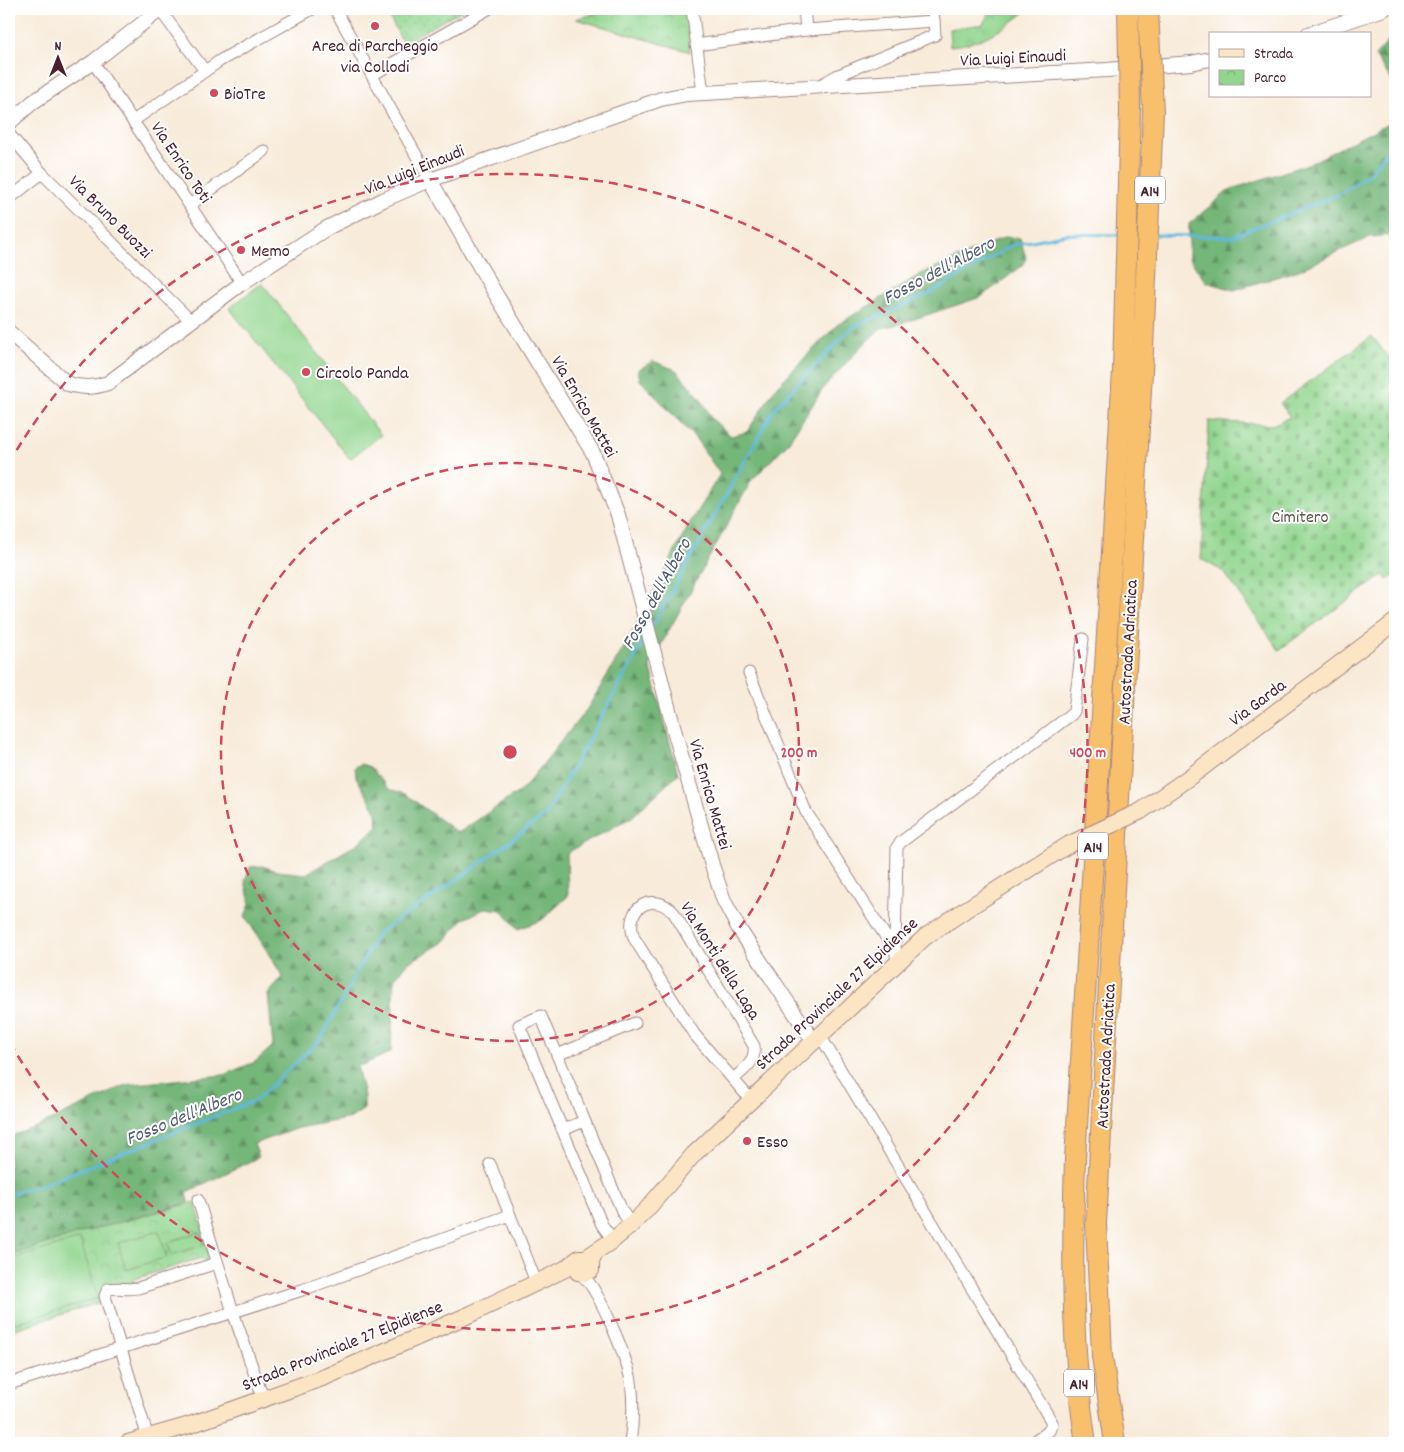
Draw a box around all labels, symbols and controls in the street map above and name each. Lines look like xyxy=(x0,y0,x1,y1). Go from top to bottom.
marker: Area di Parcheggio via Collodi xyxy=(369,20,381,32)
north arrow xyxy=(32,32,82,82)
legend xyxy=(1209,32,1372,98)
place label: Area di Parcheggio via Collodi xyxy=(312,35,438,81)
text: N xyxy=(55,37,62,57)
street label: Via Luigi Einaudi xyxy=(960,44,1067,75)
text: Strada xyxy=(1254,44,1294,66)
text: Parco xyxy=(1254,68,1286,90)
place label: BioTre xyxy=(224,83,266,108)
marker: BioTre xyxy=(208,87,220,99)
street label: Via Enrico Toti xyxy=(143,117,217,209)
street label: Via Luigi Einaudi xyxy=(361,140,469,203)
street label: Via Bruno Buozzi xyxy=(62,170,157,265)
road number: A14 xyxy=(1135,176,1165,204)
water label: Fosso dell'Albero xyxy=(879,231,1002,313)
place label: Memo xyxy=(251,240,290,265)
marker: Memo xyxy=(235,244,247,256)
street label: Via Enrico Mattei xyxy=(544,352,622,463)
place label: Circolo Panda xyxy=(316,362,409,387)
marker: Circolo Panda xyxy=(300,366,312,378)
park label: Cimitero xyxy=(1271,506,1329,531)
water label: Fosso dell'Albero xyxy=(616,533,700,655)
street label: Autostrada Adriatica xyxy=(1113,579,1146,725)
street label: Via Garda xyxy=(1225,674,1293,734)
street label: Via Enrico Mattei xyxy=(681,737,736,853)
centre of rings xyxy=(501,743,519,761)
text: 200 m xyxy=(781,743,817,765)
text: 400 m xyxy=(1070,743,1106,765)
road number: A14 xyxy=(1078,832,1108,859)
street label: Via Monti della Laga xyxy=(672,897,766,1026)
street label: Strada Provinciale 27 Elpidiense xyxy=(751,913,925,1077)
street label: Autostrada Adriatica xyxy=(1091,983,1124,1129)
water label: Fosso dell'Albero xyxy=(122,1082,248,1154)
place label: Esso xyxy=(757,1131,788,1156)
marker: Esso xyxy=(741,1135,753,1147)
street label: Strada Provinciale 27 Elpidiense xyxy=(239,1296,447,1399)
road number: A14 xyxy=(1064,1370,1094,1396)

